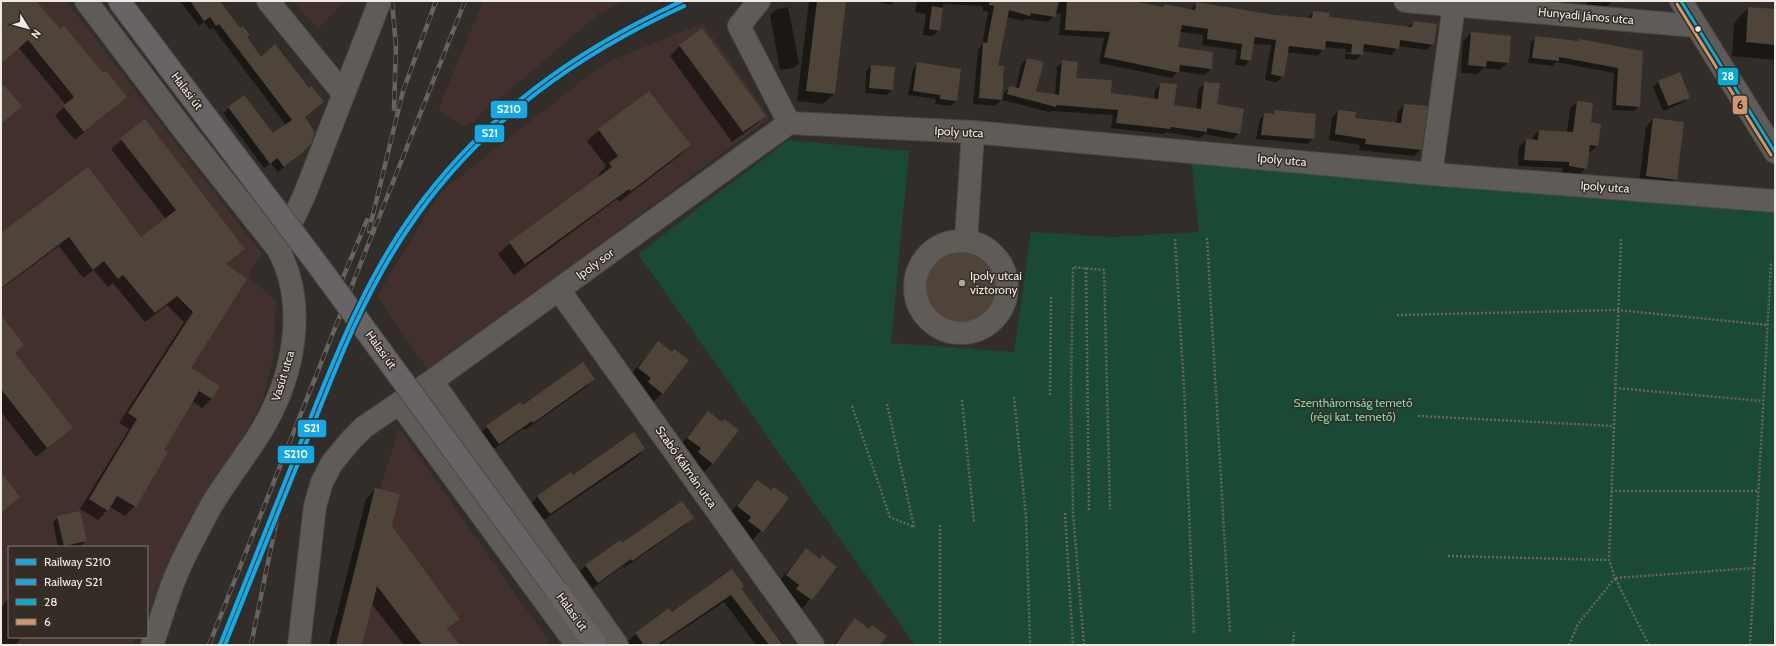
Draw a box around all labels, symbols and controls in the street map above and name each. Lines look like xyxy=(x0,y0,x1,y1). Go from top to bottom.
street label: Hunyadi János utca xyxy=(1538,4,1635,27)
north arrow xyxy=(8,8,48,48)
unlabelled marker xyxy=(1693,24,1703,34)
text: N xyxy=(28,27,44,41)
line badge: 28 xyxy=(1717,67,1739,86)
street label: Halasi út xyxy=(168,69,206,112)
text: 28 xyxy=(1722,69,1735,83)
line badge: 6 xyxy=(1732,95,1748,115)
text: 6 xyxy=(1737,98,1743,112)
line badge: S210 xyxy=(490,100,528,119)
text: S210 xyxy=(497,102,521,116)
street label: Ipoly utca xyxy=(934,123,984,140)
line badge: S21 xyxy=(474,124,505,143)
text: S21 xyxy=(482,126,498,140)
street label: Ipoly utca xyxy=(1257,150,1307,169)
street label: Ipoly utca xyxy=(1580,177,1630,196)
street label: Ipoly sor xyxy=(573,245,617,282)
place label: Ipoly utcai víztorony xyxy=(970,268,1022,297)
marker: Ipoly utcai víztorony xyxy=(957,278,967,288)
street label: Halasi út xyxy=(363,328,400,372)
street label: Vasút utca xyxy=(268,349,297,403)
park label: Szentháromság temető (régi kat. temető) xyxy=(1293,395,1413,424)
line badge: S21 xyxy=(297,419,327,438)
text: S21 xyxy=(304,421,320,435)
street label: Szabó Kálmán utca xyxy=(653,423,720,511)
line badge: S210 xyxy=(277,445,315,464)
text: S210 xyxy=(284,447,308,461)
legend xyxy=(8,546,148,638)
text: Railway S210 xyxy=(44,554,111,569)
text: Railway S21 xyxy=(44,574,102,589)
street label: Halasi út xyxy=(554,590,591,634)
text: 28 xyxy=(44,594,58,609)
text: 6 xyxy=(44,614,51,629)

